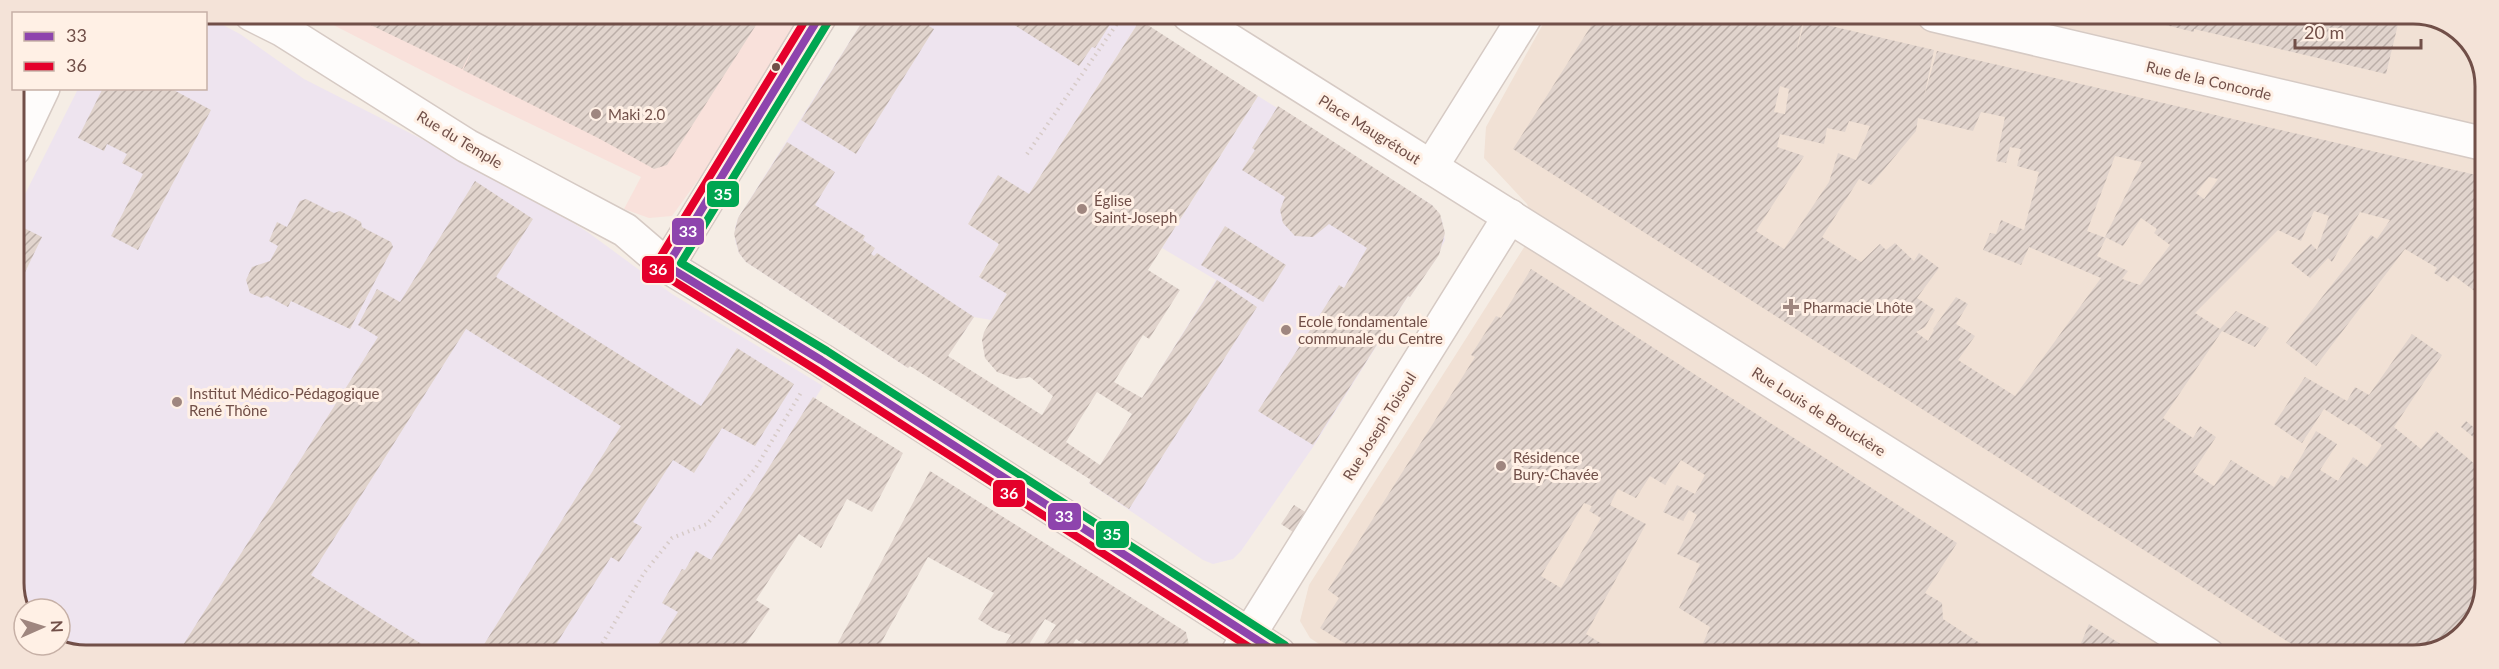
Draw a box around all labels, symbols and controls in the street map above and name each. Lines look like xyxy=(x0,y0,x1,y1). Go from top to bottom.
legend xyxy=(12,12,207,90)
scale bar xyxy=(2295,12,2421,50)
text: 20 m xyxy=(2304,21,2344,43)
text: 33 xyxy=(66,24,87,46)
text: 36 xyxy=(66,54,87,76)
street label: Rue de la Concorde xyxy=(2145,57,2273,103)
unlabelled marker xyxy=(770,61,782,73)
street label: Place Maugrétout xyxy=(1316,90,1425,168)
place label: Maki 2.0 xyxy=(608,105,665,123)
street label: Rue du Temple xyxy=(414,106,506,172)
marker: Maki 2.0 xyxy=(589,107,603,121)
line badge: 35 xyxy=(706,180,740,208)
text: 35 xyxy=(714,184,732,203)
place label: Église Saint-Joseph xyxy=(1094,191,1177,226)
marker: Église Saint-Joseph xyxy=(1075,202,1089,216)
line badge: 33 xyxy=(671,217,705,246)
text: 33 xyxy=(679,221,697,240)
line badge: 36 xyxy=(641,255,675,284)
text: 36 xyxy=(649,259,667,278)
place label: Pharmacie Lhôte xyxy=(1803,298,1913,316)
marker: Pharmacie Lhôte xyxy=(1784,300,1798,314)
place label: Ecole fondamentale communale du Centre xyxy=(1298,312,1443,347)
marker: Ecole fondamentale communale du Centre xyxy=(1279,323,1293,337)
street label: Rue Louis de Brouckère xyxy=(1749,363,1889,460)
street label: Rue Joseph Toisoul xyxy=(1339,369,1419,483)
place label: Institut Médico-Pédagogique René Thône xyxy=(189,384,380,419)
marker: Institut Médico-Pédagogique René Thône xyxy=(170,395,184,409)
place label: Résidence Bury-Chavée xyxy=(1513,448,1599,483)
marker: Résidence Bury-Chavée xyxy=(1494,459,1508,473)
line badge: 36 xyxy=(992,479,1026,508)
text: 36 xyxy=(1000,483,1018,502)
line badge: 33 xyxy=(1047,502,1082,531)
text: 33 xyxy=(1055,506,1073,525)
line badge: 35 xyxy=(1095,520,1130,549)
text: 35 xyxy=(1103,524,1121,543)
north arrow xyxy=(12,597,72,657)
text: N xyxy=(48,620,67,633)

